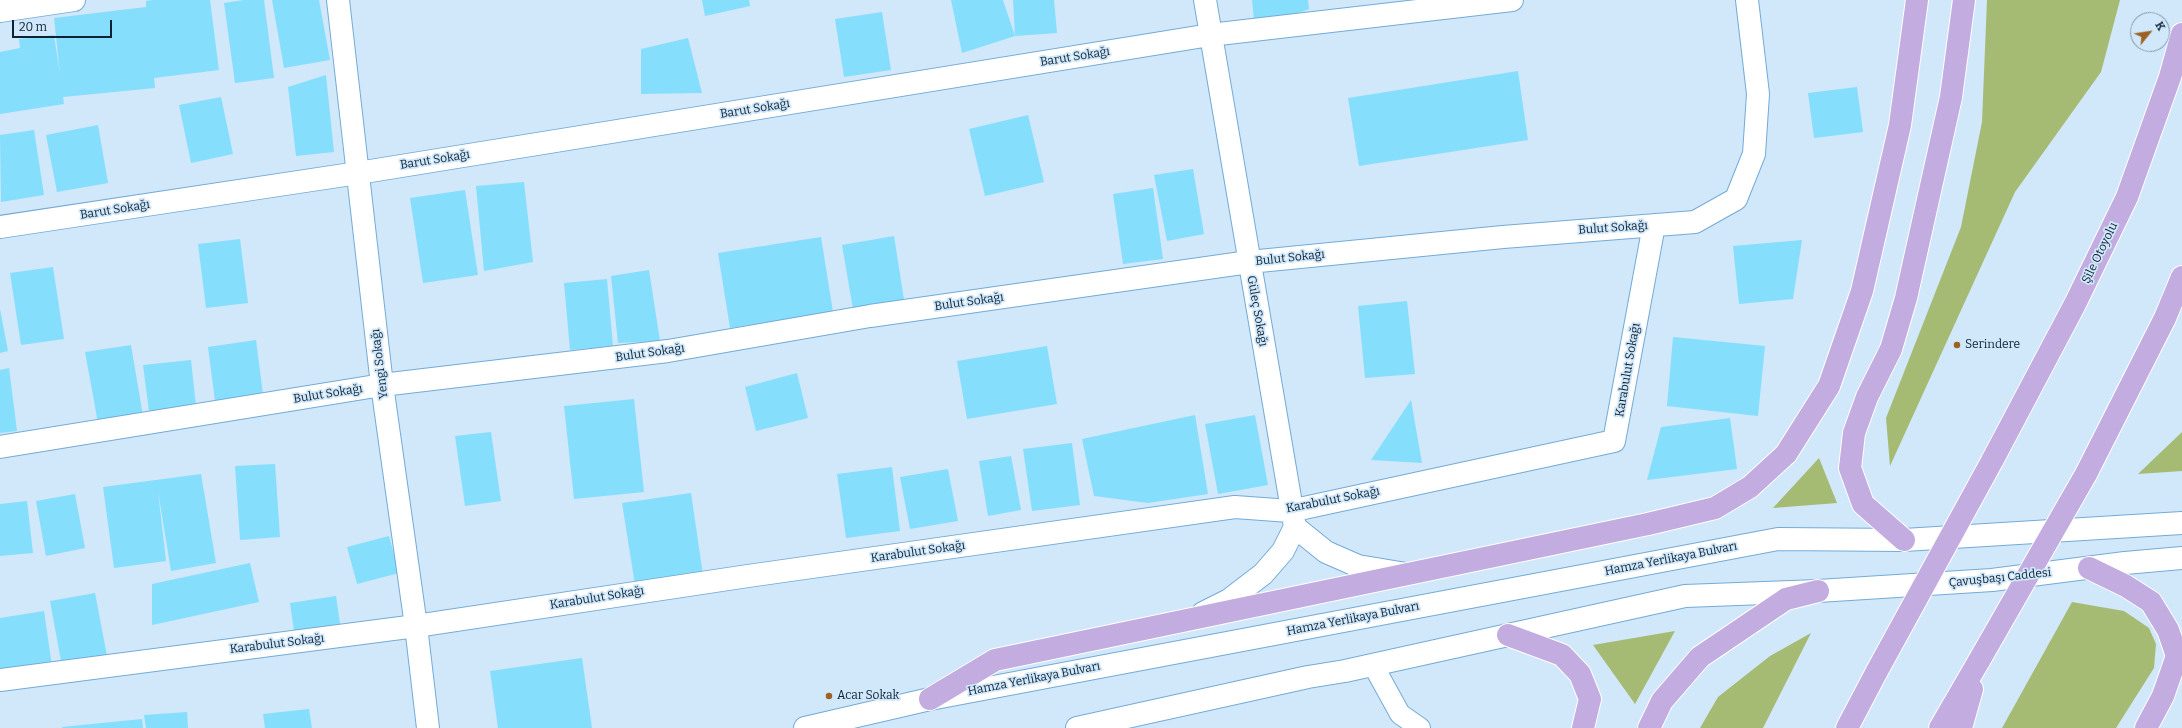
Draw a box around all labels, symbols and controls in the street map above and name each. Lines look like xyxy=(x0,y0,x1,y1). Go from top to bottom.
scale bar xyxy=(14,12,114,38)
north arrow xyxy=(2130,12,2170,52)
text: 20 m xyxy=(19,20,47,34)
text: K xyxy=(2152,20,2168,33)
street label: Barut Sokağı xyxy=(1039,44,1111,70)
street label: Barut Sokağı xyxy=(719,96,791,122)
street label: Barut Sokağı xyxy=(399,147,471,173)
street label: Barut Sokağı xyxy=(79,197,151,223)
street label: Bulut Sokağı xyxy=(1578,218,1648,238)
street label: Şile Otoyolu xyxy=(2079,220,2121,286)
street label: Bulut Sokağı xyxy=(1255,247,1325,269)
street label: Güleç Sokağı xyxy=(1244,274,1270,348)
street label: Bulut Sokağı xyxy=(933,290,1005,314)
street label: Karabulut Sokağı xyxy=(1613,322,1643,418)
street label: Yengi Sokağı xyxy=(369,328,391,400)
place label: Serindere xyxy=(1965,338,2020,352)
marker: Serindere xyxy=(1952,340,1962,350)
street label: Bulut Sokağı xyxy=(614,341,686,365)
street label: Bulut Sokağı xyxy=(292,381,364,407)
street label: Karabulut Sokağı xyxy=(1285,484,1381,516)
street label: Karabulut Sokağı xyxy=(870,538,966,566)
street label: Hamza Yerlikaya Bulvarı xyxy=(1603,539,1739,579)
street label: Çavuşbaşı Caddesi xyxy=(1948,565,2052,591)
street label: Karabulut Sokağı xyxy=(549,583,645,613)
street label: Hamza Yerlikaya Bulvarı xyxy=(1285,599,1421,639)
street label: Karabulut Sokağı xyxy=(229,631,325,657)
street label: Hamza Yerlikaya Bulvarı xyxy=(966,659,1102,699)
place label: Acar Sokak xyxy=(837,689,899,703)
marker: Acar Sokak xyxy=(824,691,834,701)

